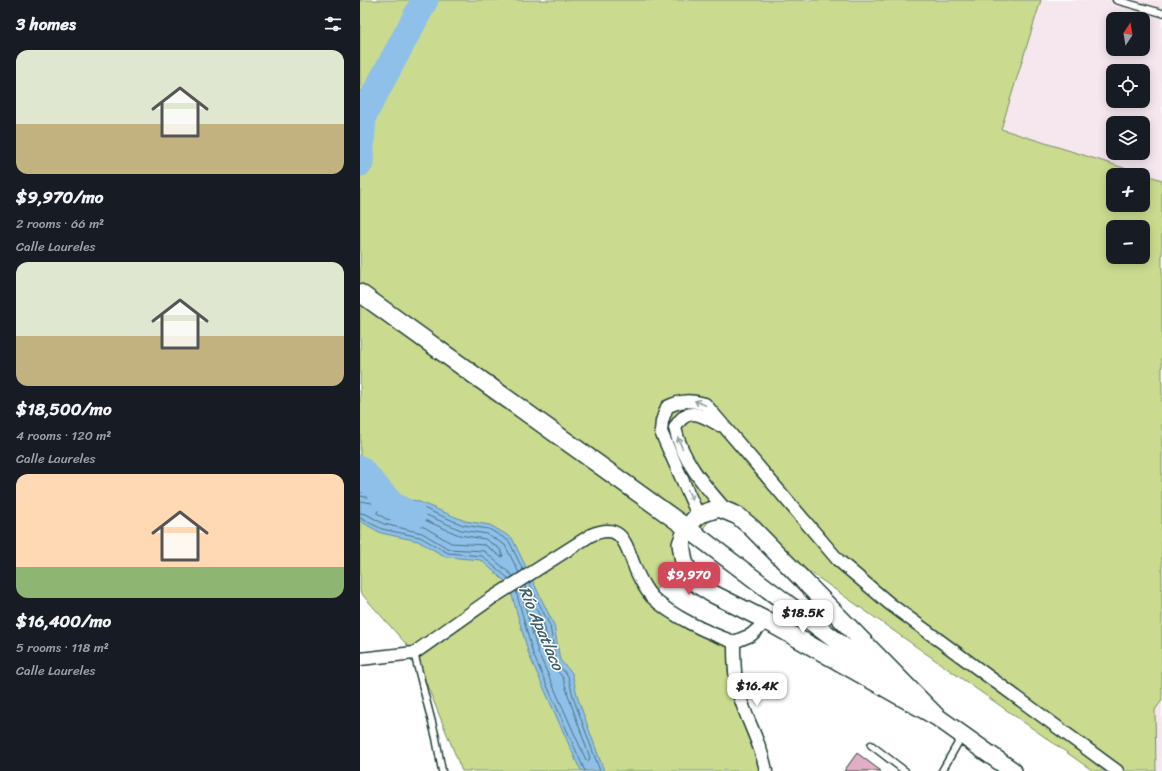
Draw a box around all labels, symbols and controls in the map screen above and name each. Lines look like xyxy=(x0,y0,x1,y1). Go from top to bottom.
text: 3 homes xyxy=(16,9,76,39)
north arrow xyxy=(1106,12,1150,56)
map controls xyxy=(1106,12,1150,264)
icon: filters xyxy=(322,13,344,35)
button: locate xyxy=(1106,64,1150,108)
icon: home xyxy=(144,76,216,148)
button: layers xyxy=(1106,116,1150,160)
button: + xyxy=(1106,168,1150,212)
text: $9,970/mo xyxy=(16,182,103,212)
text: 2 rooms · 66 m² xyxy=(16,212,104,235)
button: − xyxy=(1106,220,1150,264)
text: Calle Laureles xyxy=(16,235,96,258)
icon: home xyxy=(144,288,216,360)
text: $18,500/mo xyxy=(16,394,112,424)
one-way arrow xyxy=(694,399,706,407)
text: 4 rooms · 120 m² xyxy=(16,424,111,447)
one-way arrow xyxy=(675,438,683,450)
text: Calle Laureles xyxy=(16,447,96,470)
one-way arrow xyxy=(687,489,694,501)
icon: home xyxy=(144,500,216,572)
pin: $9,970 xyxy=(656,562,722,596)
text: $9,970 xyxy=(667,563,711,586)
water label: Río Apatlaco xyxy=(511,582,573,677)
pin: $18.5K xyxy=(770,600,836,634)
text: $18.5K xyxy=(782,601,824,624)
text: $16,400/mo xyxy=(16,606,111,636)
text: 5 rooms · 118 m² xyxy=(16,636,109,659)
text: Calle Laureles xyxy=(16,659,96,682)
pin: $16.4K xyxy=(724,673,790,707)
text: $16.4K xyxy=(736,674,778,697)

